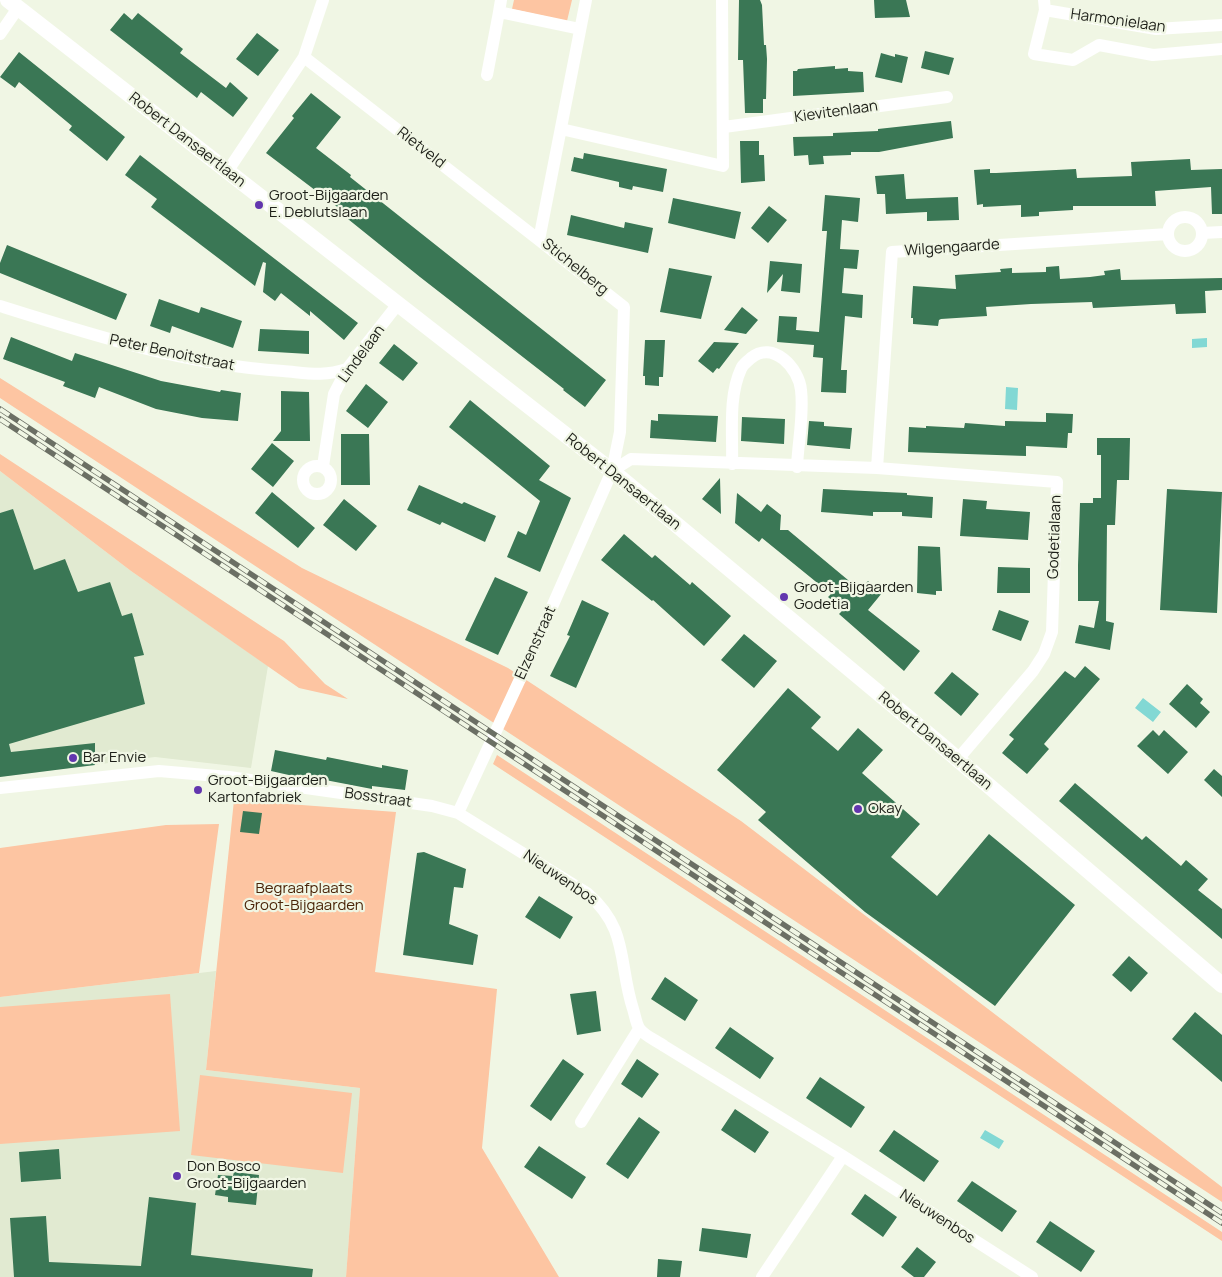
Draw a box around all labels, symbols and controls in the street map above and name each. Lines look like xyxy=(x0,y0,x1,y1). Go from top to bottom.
street label: Harmonielaan xyxy=(1069,5,1167,37)
street label: Robert Dansaertlaan xyxy=(125,89,249,191)
street label: Kievitenlaan xyxy=(793,97,879,127)
street label: Rietveld xyxy=(393,124,449,172)
place label: Groot-Bijgaarden E. Deblutslaan xyxy=(269,187,388,222)
marker: Groot-Bijgaarden E. Deblutslaan xyxy=(253,199,265,211)
street label: Stichelberg xyxy=(538,235,612,299)
street label: Wilgengaarde xyxy=(904,236,1000,260)
street label: Lindelaan xyxy=(335,322,389,386)
street label: Peter Benoitstraat xyxy=(108,331,236,375)
street label: Robert Dansaertlaan xyxy=(562,430,684,534)
street label: Godetialaan xyxy=(1045,495,1065,579)
place label: Groot-Bijgaarden Godetia xyxy=(794,579,913,614)
marker: Groot-Bijgaarden Godetia xyxy=(778,591,790,603)
street label: Elzenstraat xyxy=(512,603,560,683)
street label: Robert Dansaertlaan xyxy=(874,688,996,794)
place label: Bar Envie xyxy=(83,749,146,767)
marker: Bar Envie xyxy=(67,752,79,764)
place label: Groot-Bijgaarden Kartonfabriek xyxy=(208,772,327,807)
marker: Groot-Bijgaarden Kartonfabriek xyxy=(192,784,204,796)
street label: Bosstraat xyxy=(343,784,413,812)
place label: Okay xyxy=(868,800,902,818)
marker: Okay xyxy=(852,803,864,815)
street label: Nieuwenbos xyxy=(519,847,601,909)
park label: Begraafplaats Groot-Bijgaarden xyxy=(244,880,364,915)
place label: Don Bosco Groot-Bijgaarden xyxy=(187,1158,306,1193)
marker: Don Bosco Groot-Bijgaarden xyxy=(171,1170,183,1182)
street label: Nieuwenbos xyxy=(896,1186,978,1248)

